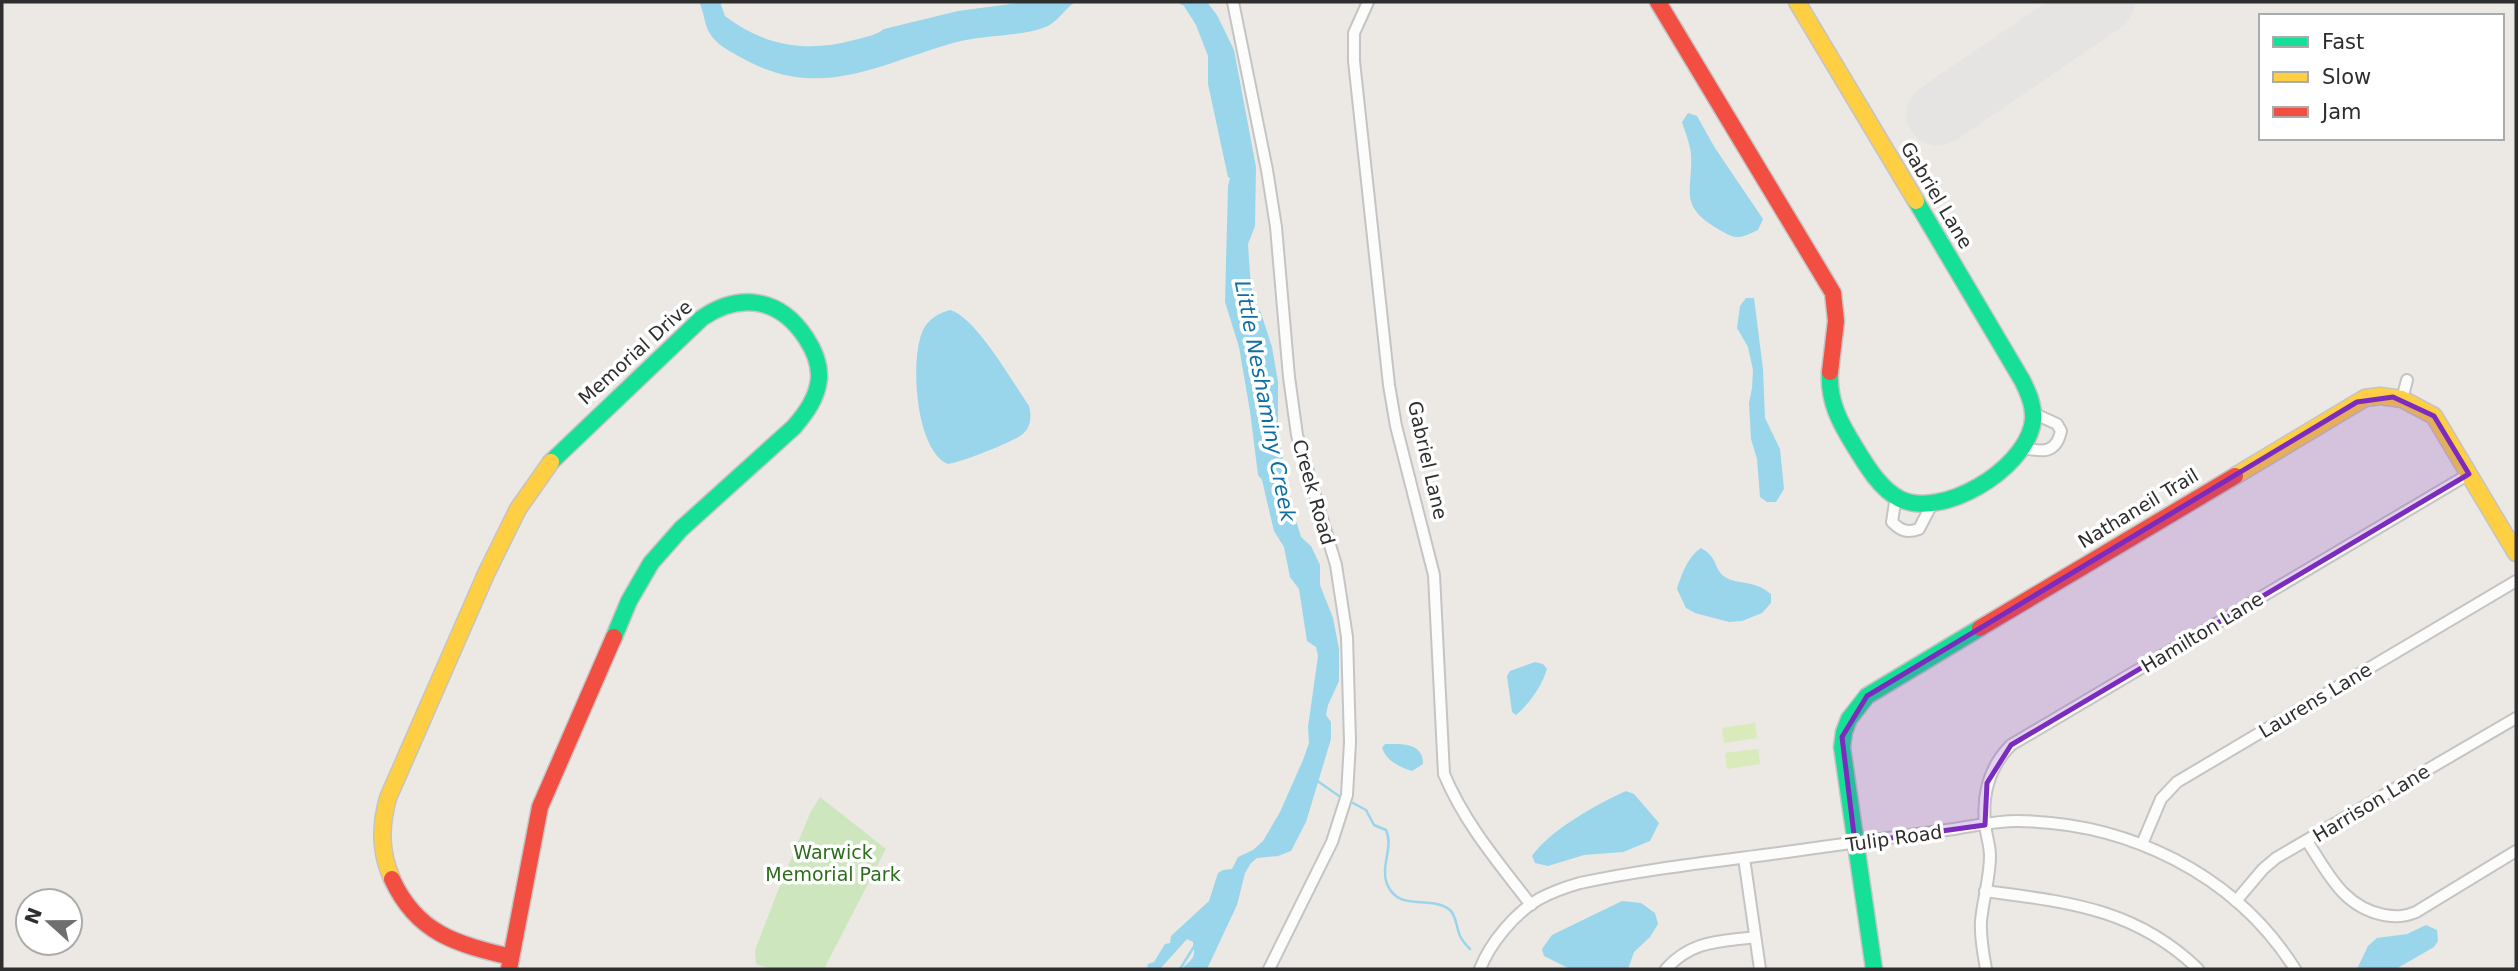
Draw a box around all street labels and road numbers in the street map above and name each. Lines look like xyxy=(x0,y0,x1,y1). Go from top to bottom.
street label: Gabriel Lane xyxy=(1897,138,1977,252)
street label: Memorial Drive xyxy=(574,295,696,409)
street label: Gabriel Lane xyxy=(1404,399,1452,521)
street label: Creek Road xyxy=(1288,437,1340,547)
street label: Nathaneil Trail xyxy=(2074,464,2202,552)
street label: Hamilton Lane xyxy=(2137,587,2267,677)
street label: Laurens Lane xyxy=(2255,658,2375,742)
street label: Harrison Lane xyxy=(2309,760,2433,846)
street label: Tulip Road xyxy=(1843,820,1944,856)

